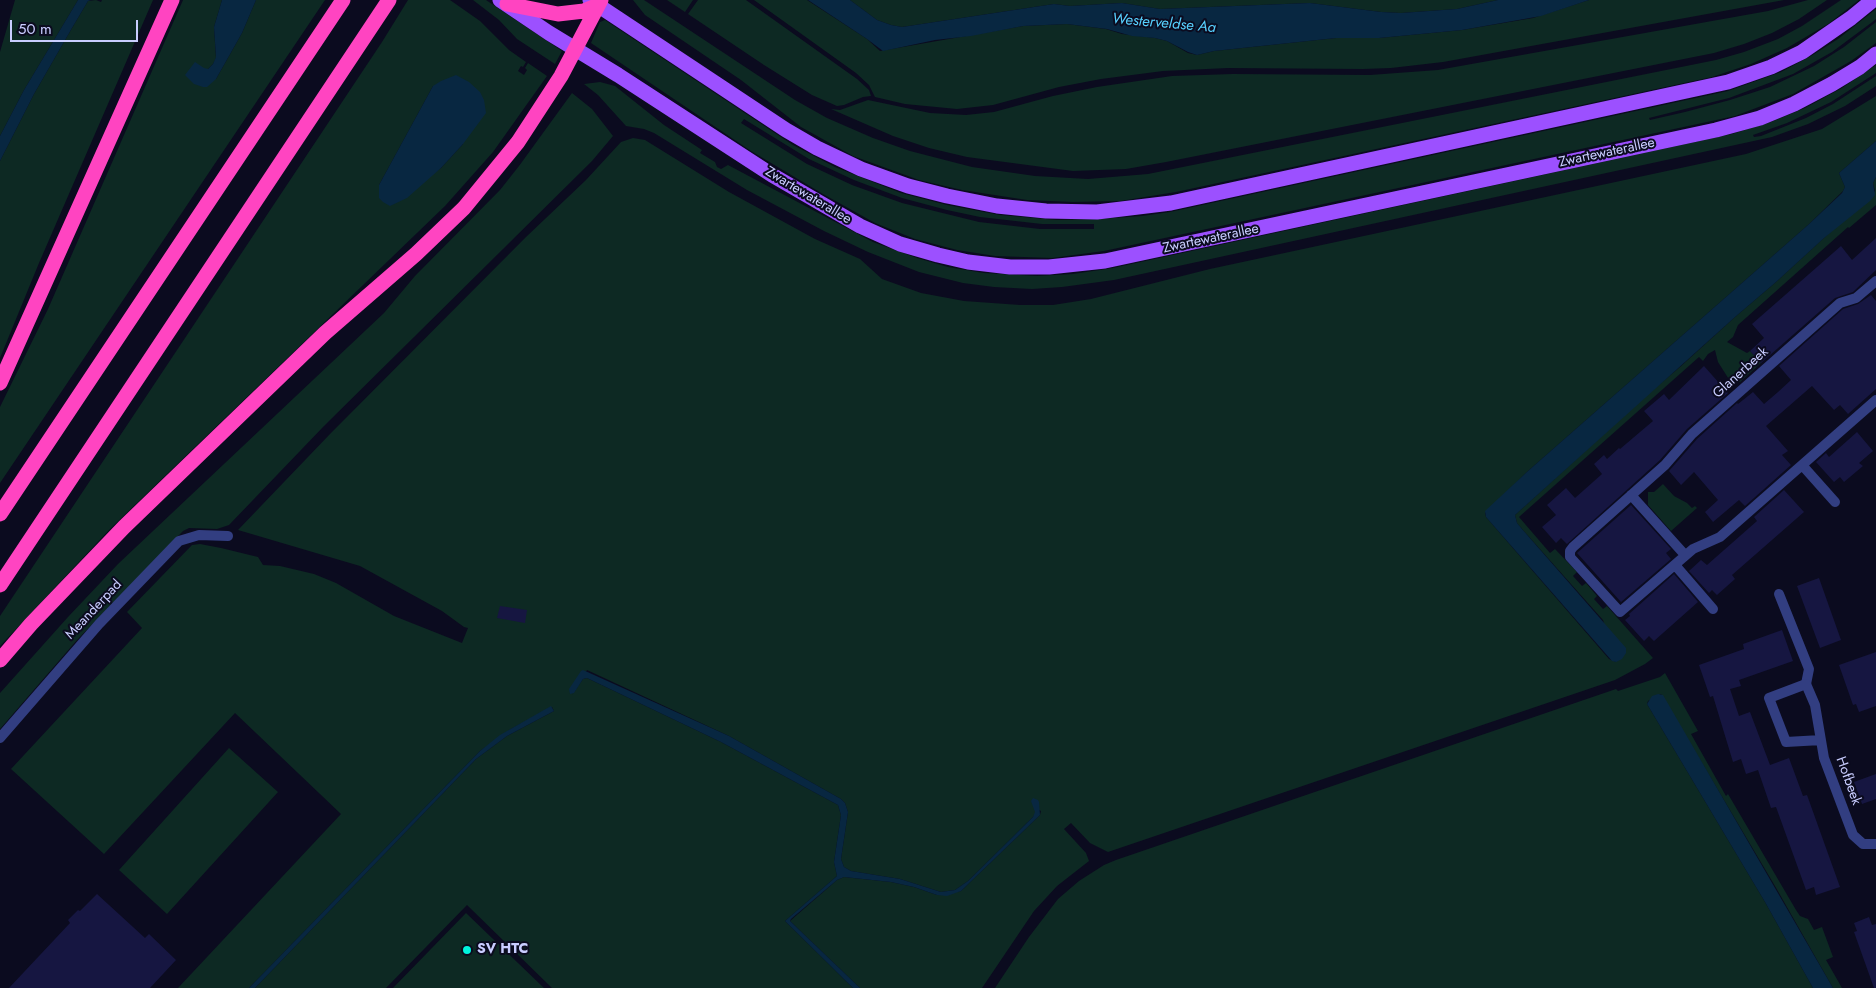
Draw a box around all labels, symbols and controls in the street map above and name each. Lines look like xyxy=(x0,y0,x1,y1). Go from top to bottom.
scale bar xyxy=(12,10,140,42)
water label: Westerveldse Aa xyxy=(1111,10,1217,38)
text: 50 m xyxy=(18,18,52,40)
street label: Zwartewaterallee xyxy=(1558,135,1656,171)
street label: Zwartewaterallee xyxy=(762,164,854,228)
street label: Zwartewaterallee xyxy=(1162,221,1260,257)
street label: Glanerbeek xyxy=(1710,344,1772,402)
street label: Meanderpad xyxy=(62,577,126,643)
street label: Hofbeek xyxy=(1832,755,1864,807)
place label: SV HTC xyxy=(477,942,528,958)
marker: SV HTC xyxy=(461,944,473,956)

